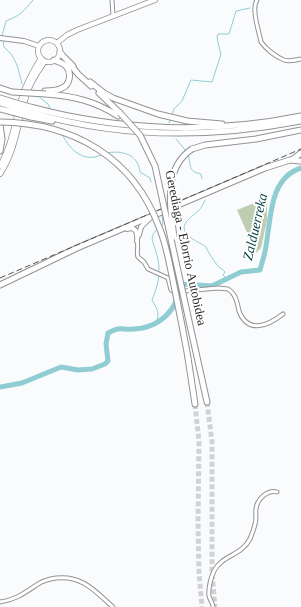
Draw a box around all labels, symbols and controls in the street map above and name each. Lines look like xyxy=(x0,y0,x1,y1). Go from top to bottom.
street label: Gerediaga - Elorrio Autobidea xyxy=(161,169,209,327)
water label: Zalduerreka xyxy=(240,192,272,262)

